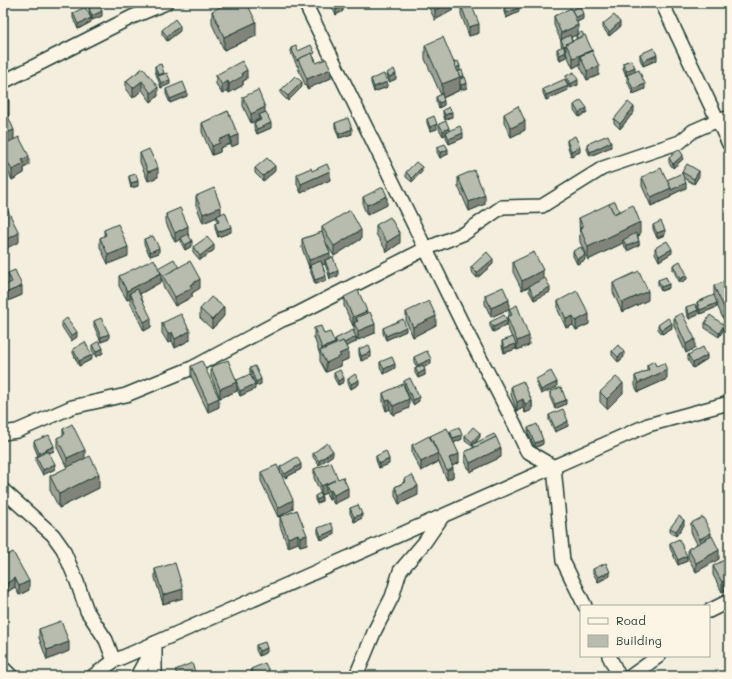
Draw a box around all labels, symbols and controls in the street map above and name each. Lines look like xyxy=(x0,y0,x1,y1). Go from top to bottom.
legend xyxy=(580,605,710,657)
text: Road xyxy=(616,612,646,628)
text: Building xyxy=(616,632,662,648)

